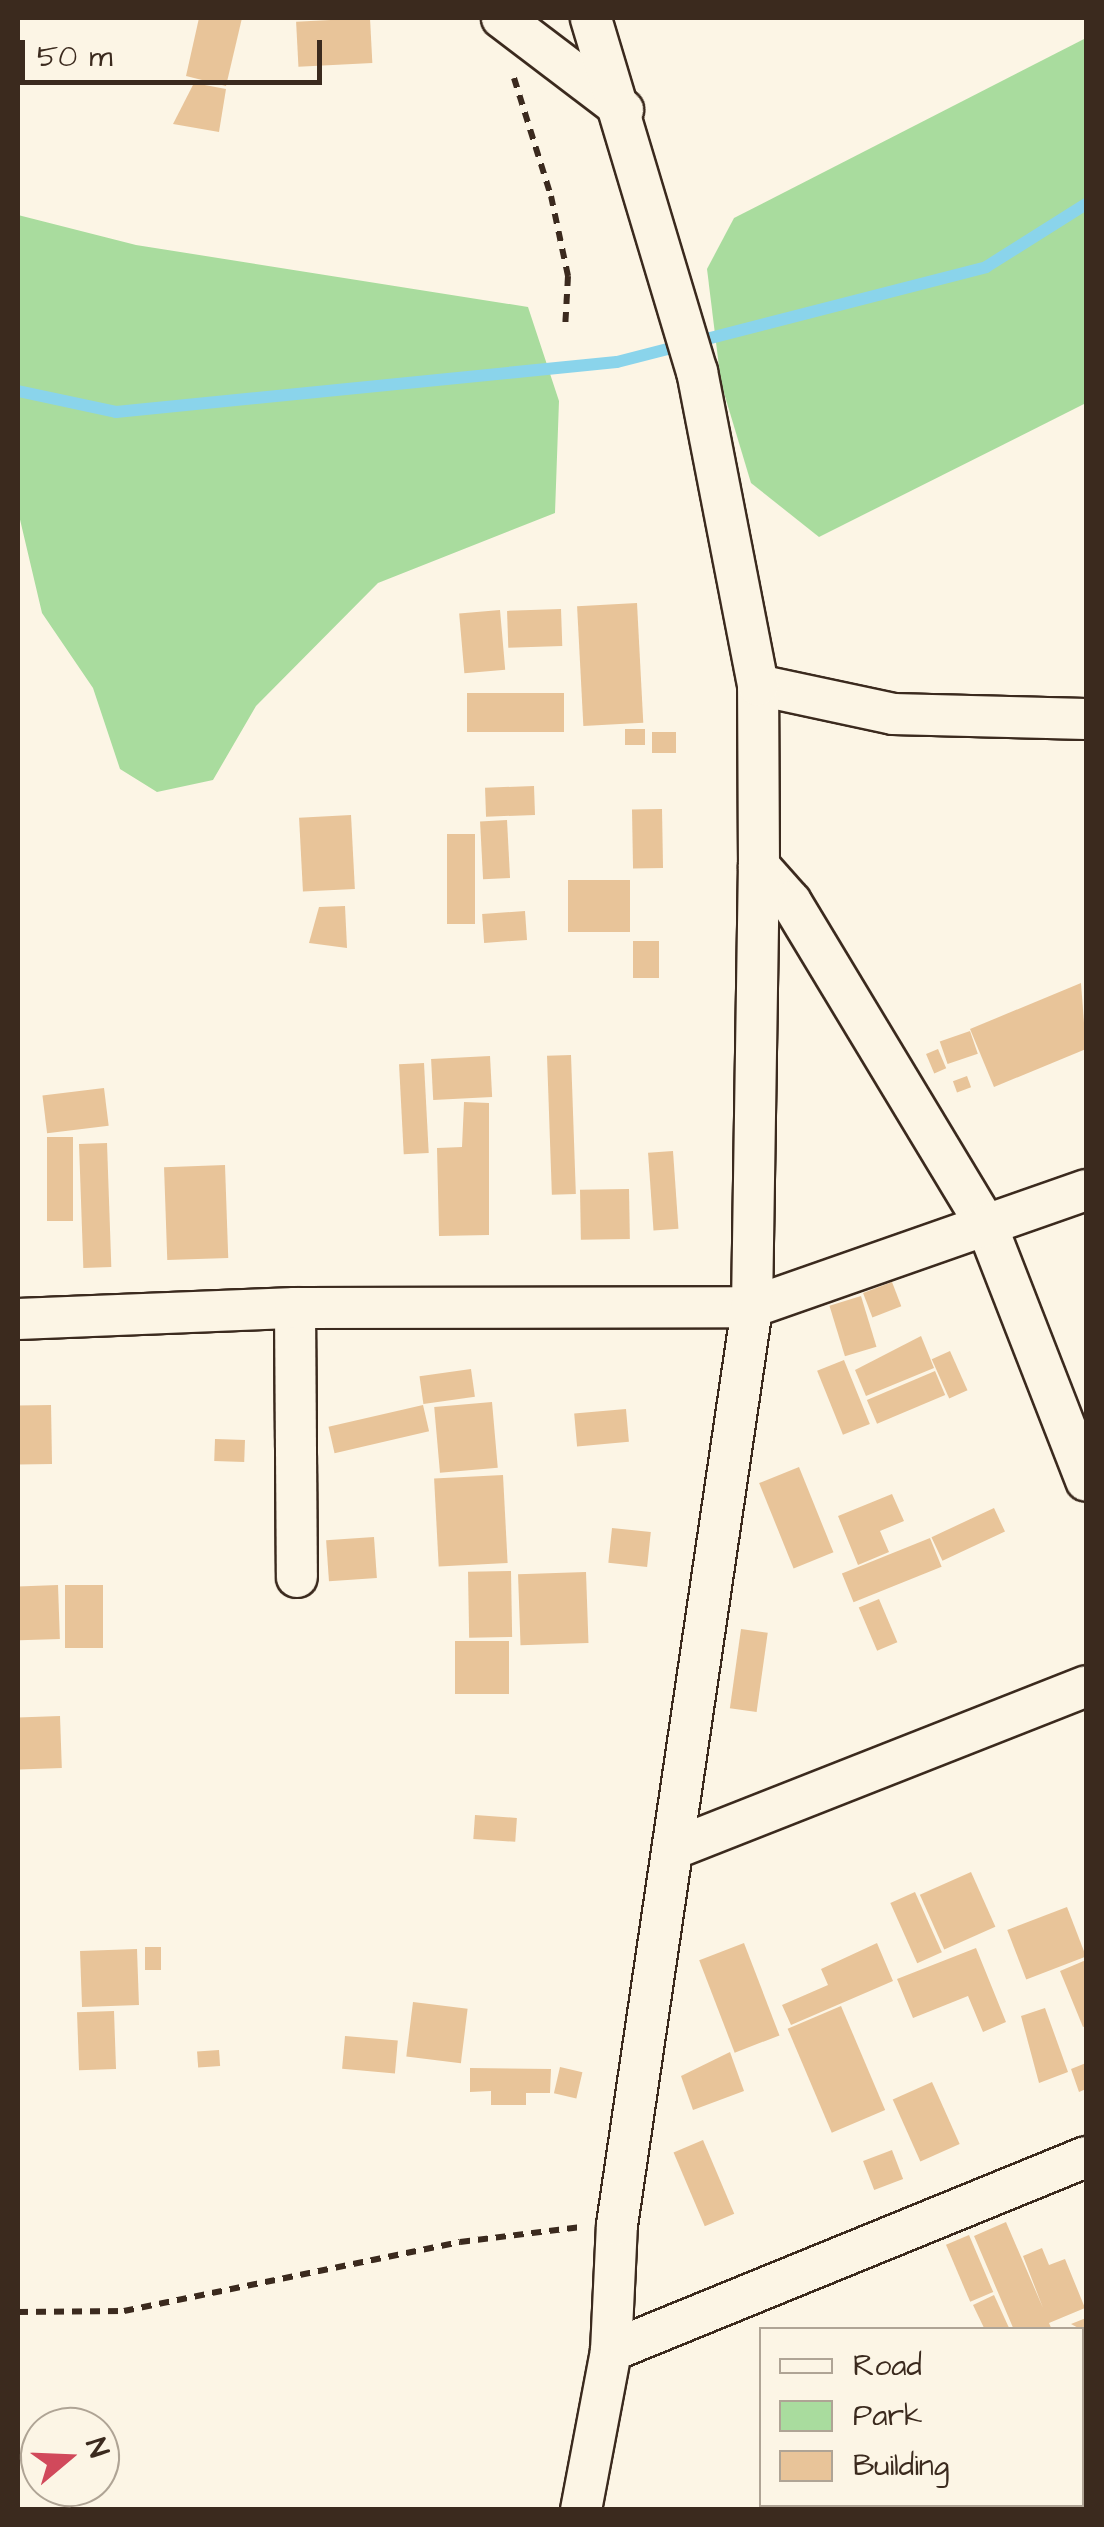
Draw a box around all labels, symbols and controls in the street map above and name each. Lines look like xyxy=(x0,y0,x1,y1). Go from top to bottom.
scale bar xyxy=(25,20,328,82)
text: 50 m xyxy=(37,36,113,78)
legend xyxy=(759,2327,1084,2507)
text: Road xyxy=(853,2345,922,2387)
text: Park xyxy=(853,2395,922,2437)
north arrow xyxy=(20,2407,120,2507)
text: N xyxy=(76,2433,118,2462)
text: Building xyxy=(853,2445,949,2487)

